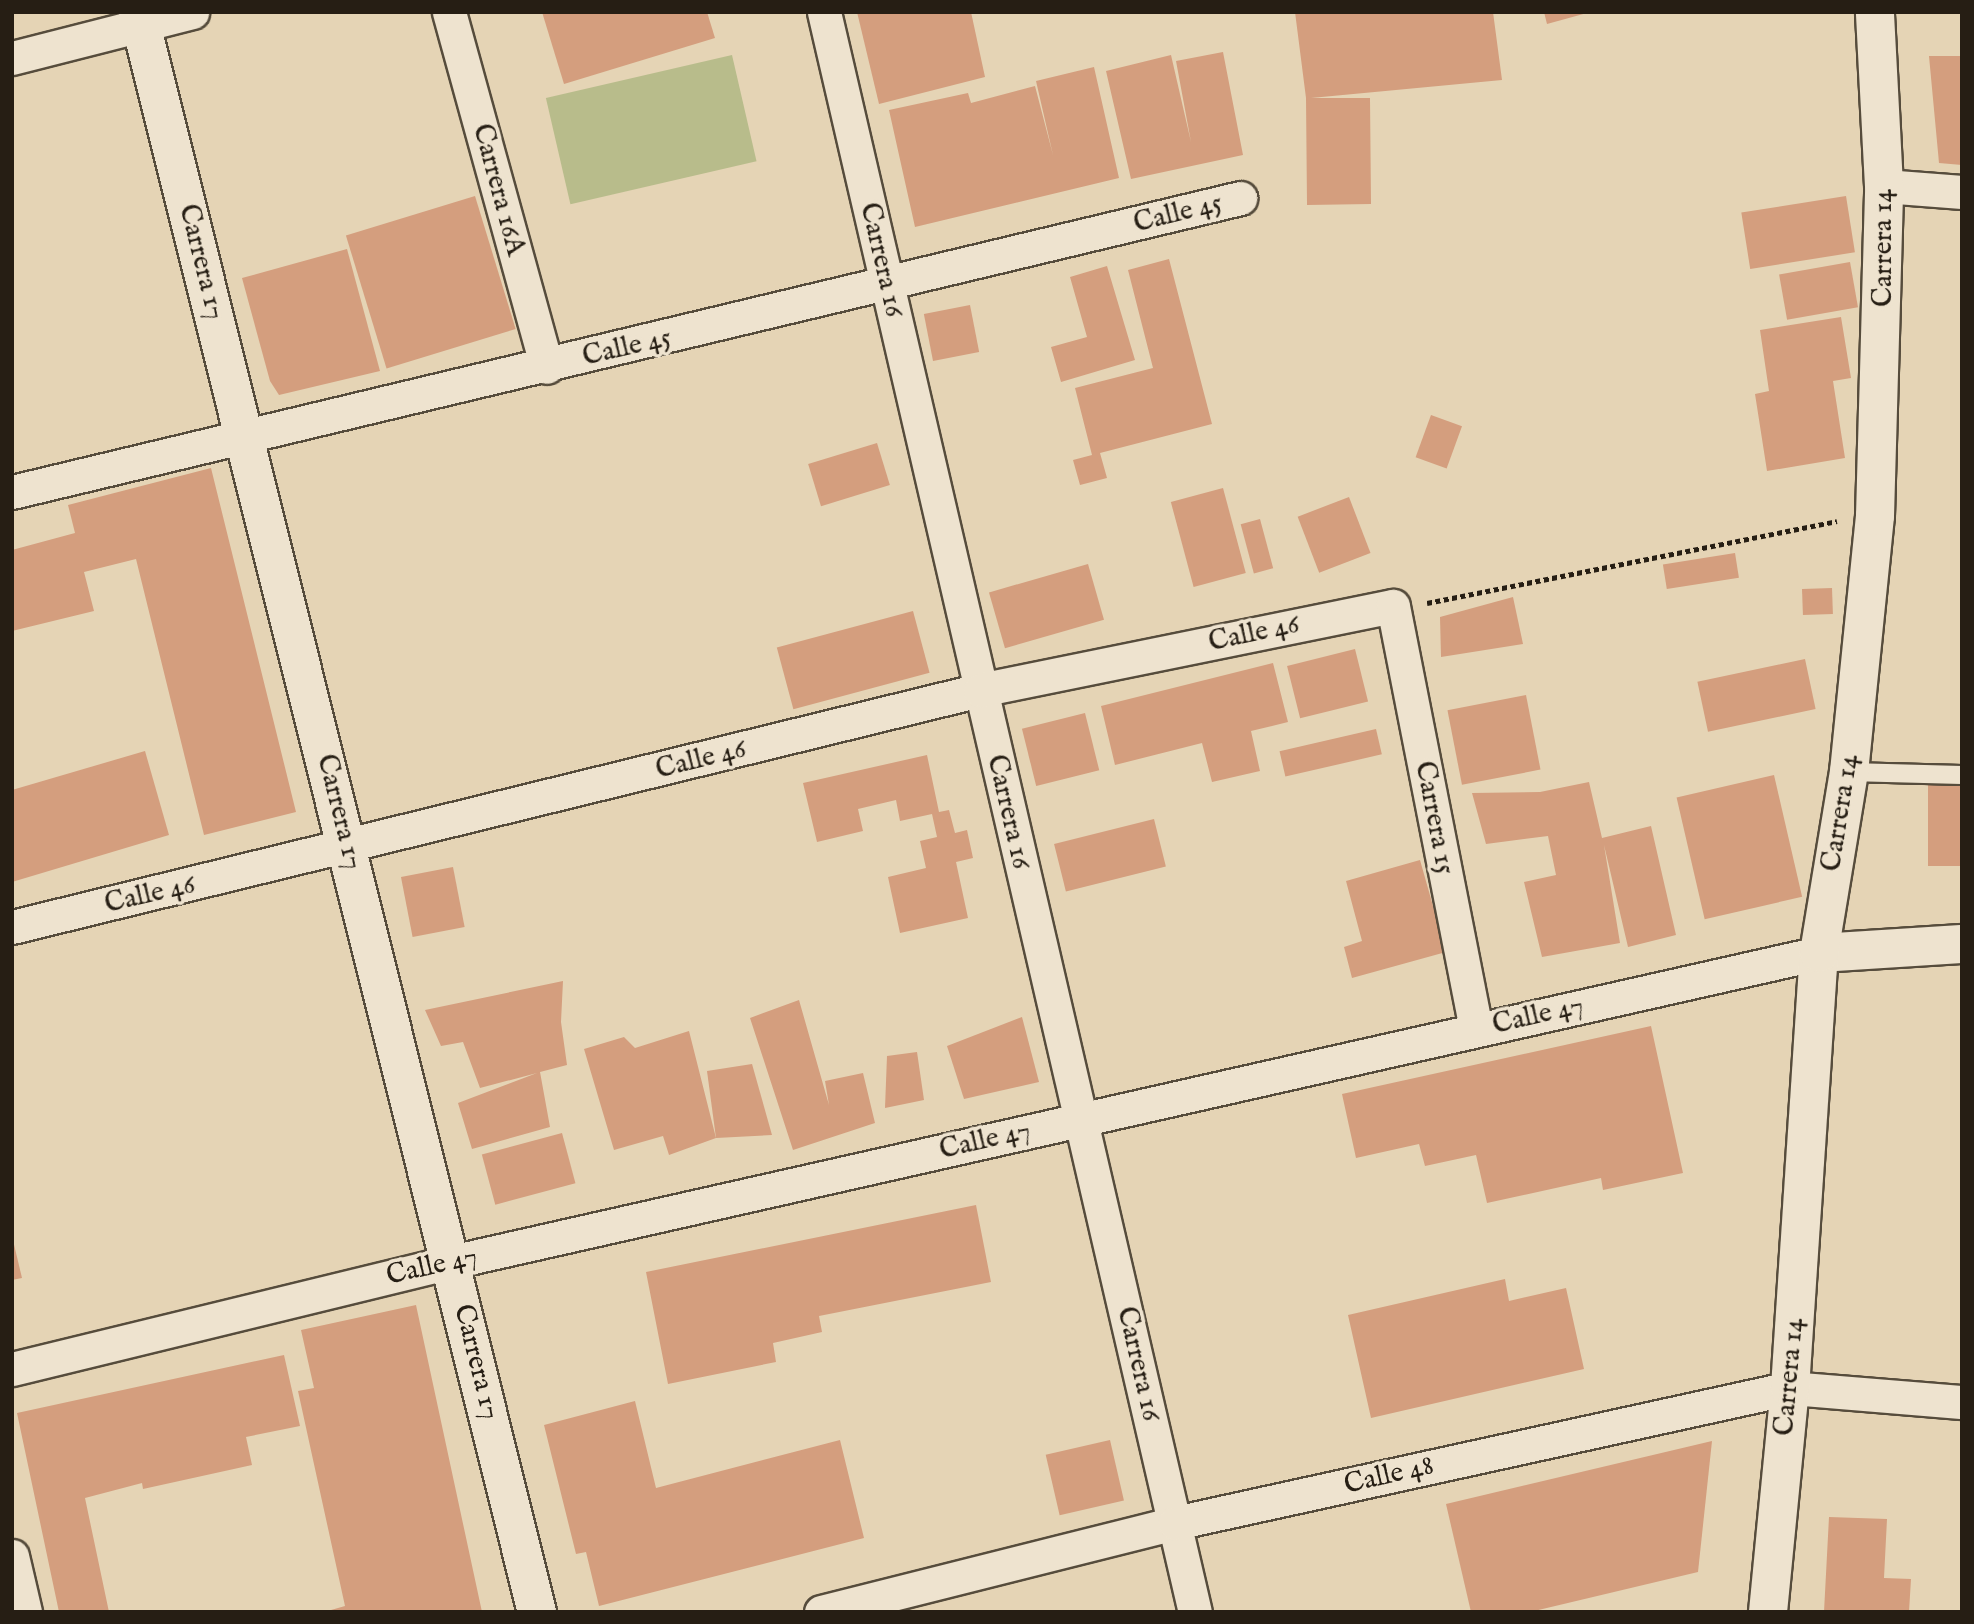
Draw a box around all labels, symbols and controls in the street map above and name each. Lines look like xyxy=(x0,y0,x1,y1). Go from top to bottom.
street label: Carrera 16A xyxy=(464,120,532,260)
street label: Calle 45 xyxy=(1130,187,1226,241)
street label: Carrera 14 xyxy=(1867,189,1901,307)
street label: Carrera 16 xyxy=(852,200,910,320)
street label: Carrera 17 xyxy=(170,201,232,323)
street label: Calle 45 xyxy=(579,322,675,374)
street label: Calle 46 xyxy=(1206,608,1302,660)
street label: Calle 46 xyxy=(652,733,750,787)
street label: Carrera 17 xyxy=(308,751,370,873)
street label: Carrera 16 xyxy=(979,752,1037,872)
street label: Carrera 14 xyxy=(1815,752,1867,874)
street label: Carrera 15 xyxy=(1407,759,1461,877)
street label: Calle 46 xyxy=(101,868,199,922)
street label: Calle 47 xyxy=(1489,989,1587,1043)
street label: Calle 47 xyxy=(936,1114,1034,1168)
street label: Calle 47 xyxy=(383,1240,481,1294)
street label: Carrera 17 xyxy=(445,1301,507,1423)
street label: Carrera 16 xyxy=(1109,1304,1167,1424)
street label: Carrera 14 xyxy=(1768,1317,1812,1437)
street label: Calle 48 xyxy=(1341,1449,1437,1503)

